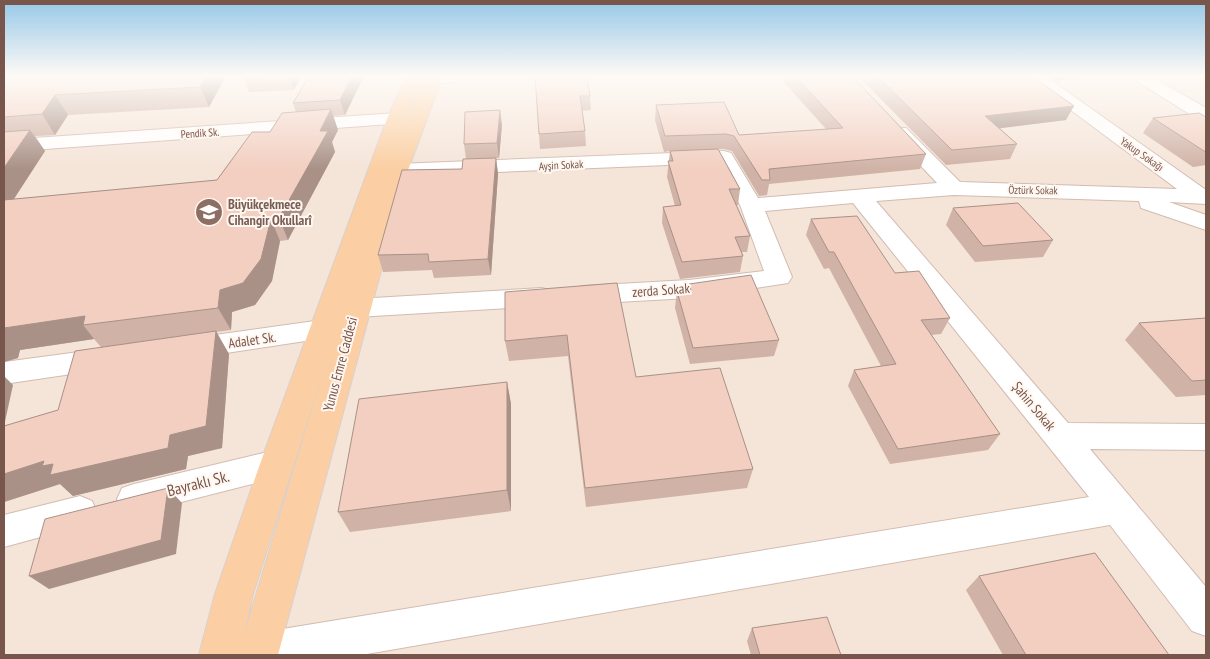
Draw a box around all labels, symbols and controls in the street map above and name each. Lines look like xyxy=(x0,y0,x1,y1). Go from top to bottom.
street label: Pendik Sk. xyxy=(180,125,220,141)
street label: Yakup Sokağı xyxy=(1117,134,1167,174)
street label: Ayşin Sokak xyxy=(538,157,584,173)
street label: Öztürk Sokak xyxy=(1008,183,1059,197)
place label: Büyükçekmece Cihangir Okullarî xyxy=(228,195,312,229)
school or university icon: Büyükçekmece Cihangir Okullarî xyxy=(194,197,224,227)
street label: zerda Sokak xyxy=(632,279,691,301)
street label: Yunus Emre Caddesi xyxy=(319,315,361,413)
street label: Adalet Sk. xyxy=(227,328,277,352)
street label: Şahin Sokak xyxy=(1008,378,1060,435)
street label: Bayraklı Sk. xyxy=(165,466,231,500)

